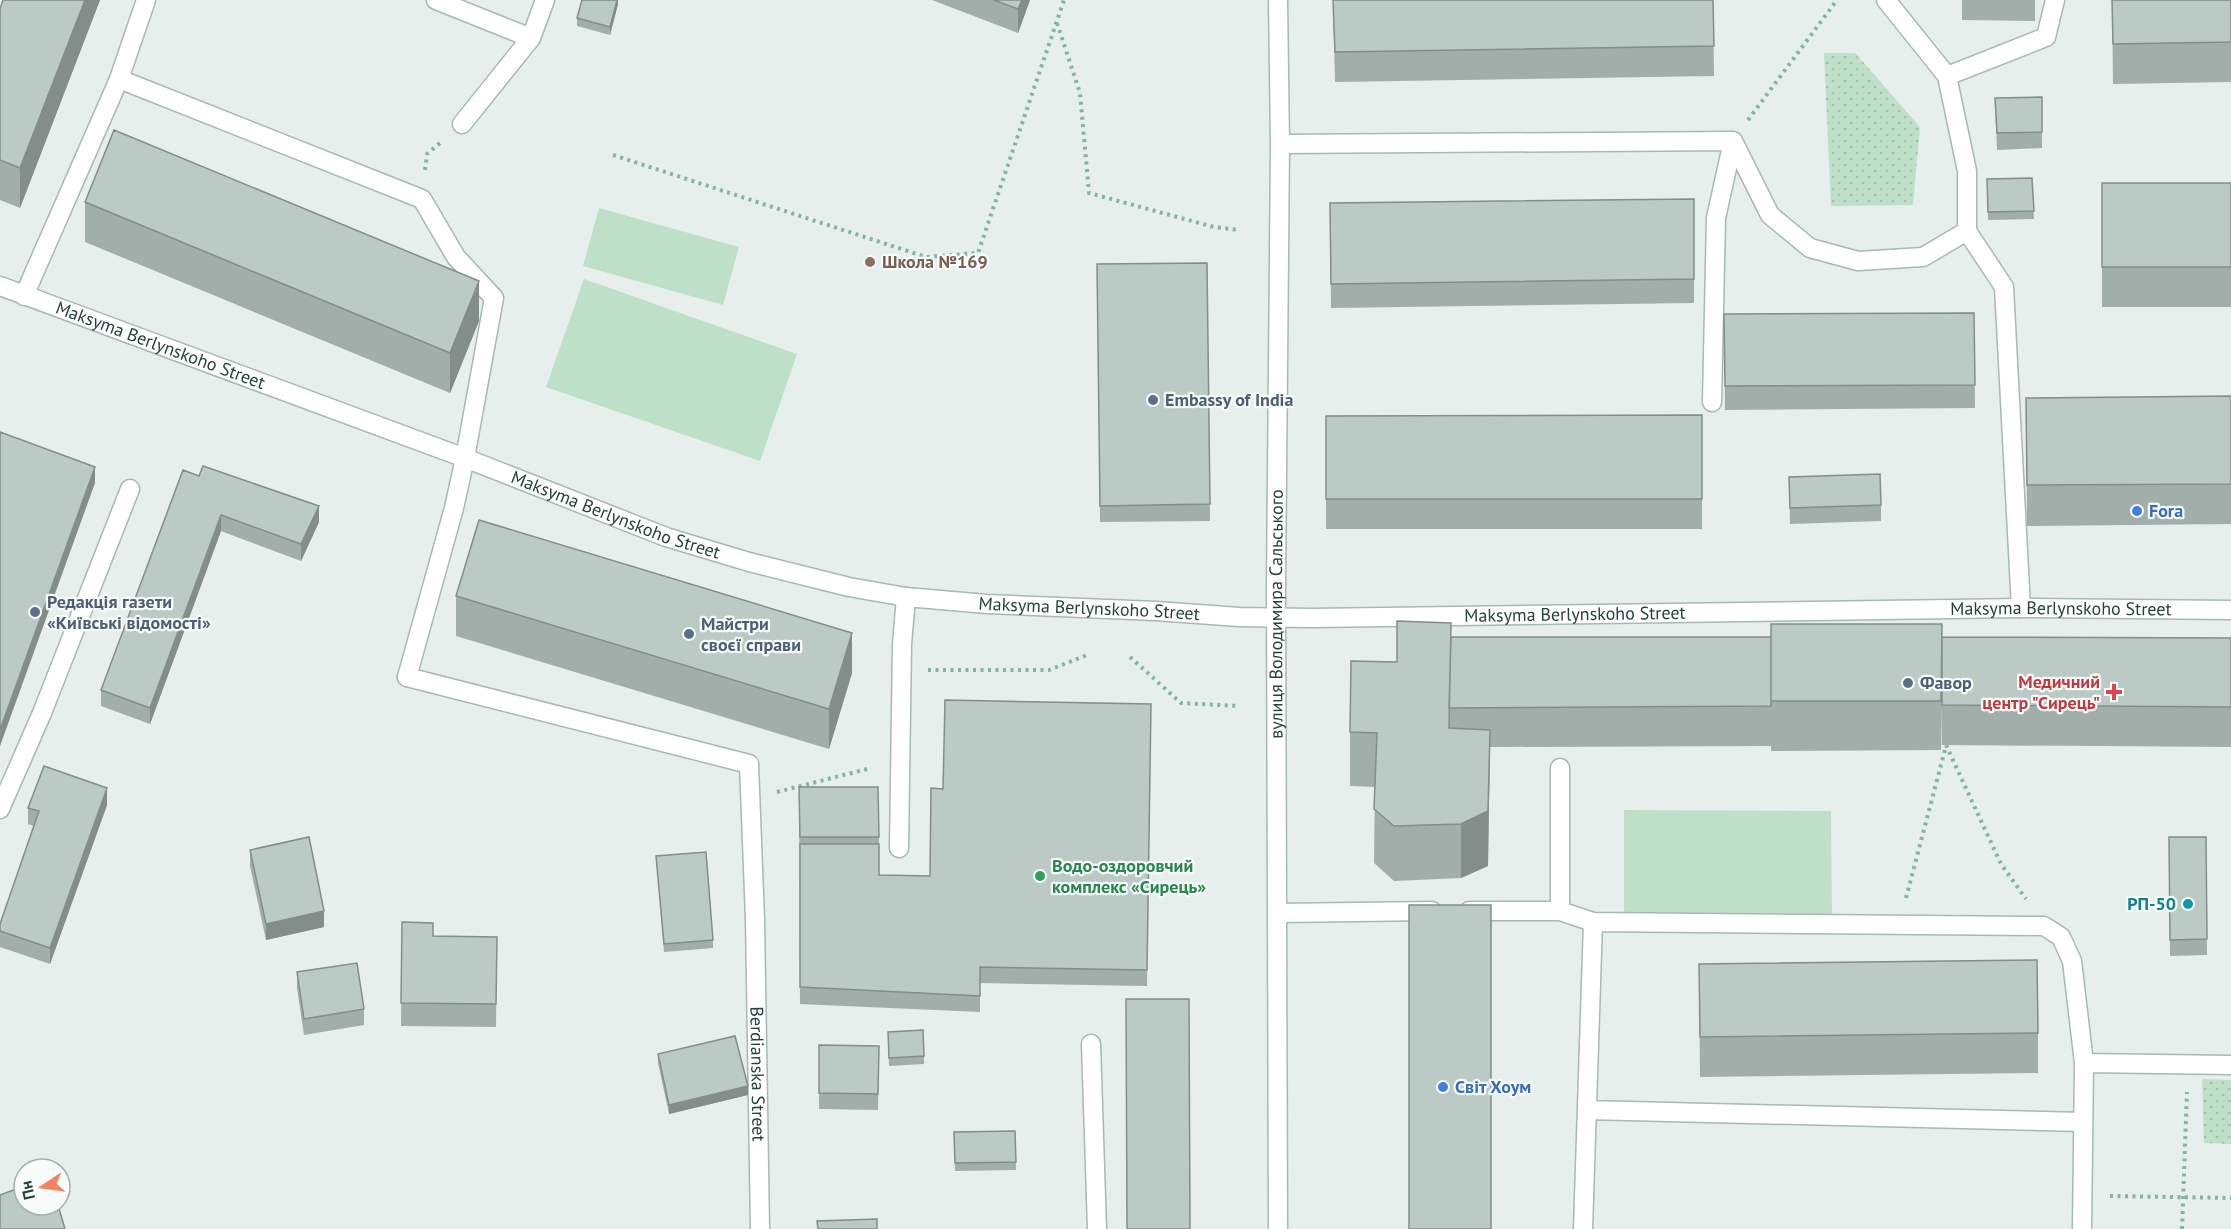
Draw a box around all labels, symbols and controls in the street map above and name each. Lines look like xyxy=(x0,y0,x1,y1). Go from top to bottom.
place label: Школа №169 xyxy=(882,250,988,273)
marker: Школа №169 xyxy=(863,255,877,269)
street label: Maksyma Berlynskoho Street xyxy=(53,296,268,394)
place label: Embassy of India xyxy=(1165,388,1293,411)
marker: Embassy of India xyxy=(1146,393,1160,407)
street label: Maksyma Berlynskoho Street xyxy=(508,465,723,564)
street label: вулиця Володимира Сальського xyxy=(1264,489,1288,739)
place label: Fora xyxy=(2149,499,2183,522)
marker: Fora xyxy=(2130,504,2144,518)
place label: Редакція газети «Київські відомості» xyxy=(47,590,211,634)
street label: Maksyma Berlynskoho Street xyxy=(978,591,1201,625)
street label: Maksyma Berlynskoho Street xyxy=(1950,596,2172,620)
street label: Maksyma Berlynskoho Street xyxy=(1464,601,1686,627)
marker: Редакція газети «Київські відомості» xyxy=(28,605,42,619)
place label: Майстри своєї справи xyxy=(701,612,801,656)
marker: Майстри своєї справи xyxy=(682,627,696,641)
place label: Медичний центр "Сирець" xyxy=(1982,670,2100,714)
place label: Фавор xyxy=(1920,671,1972,694)
marker: Фавор xyxy=(1901,676,1915,690)
marker: Медичний центр "Сирець" xyxy=(2105,683,2123,701)
place label: Водо-оздоровчий комплекс «Сирець» xyxy=(1052,854,1206,898)
marker: Водо-оздоровчий комплекс «Сирець» xyxy=(1033,869,1047,883)
place label: РП-50 xyxy=(2127,892,2176,915)
marker: РП-50 xyxy=(2181,897,2195,911)
street label: Berdianska Street xyxy=(745,1006,771,1142)
place label: Світ Хоум xyxy=(1455,1075,1531,1098)
marker: Світ Хоум xyxy=(1436,1080,1450,1094)
north arrow xyxy=(12,1157,72,1217)
text: Пн xyxy=(16,1179,39,1202)

